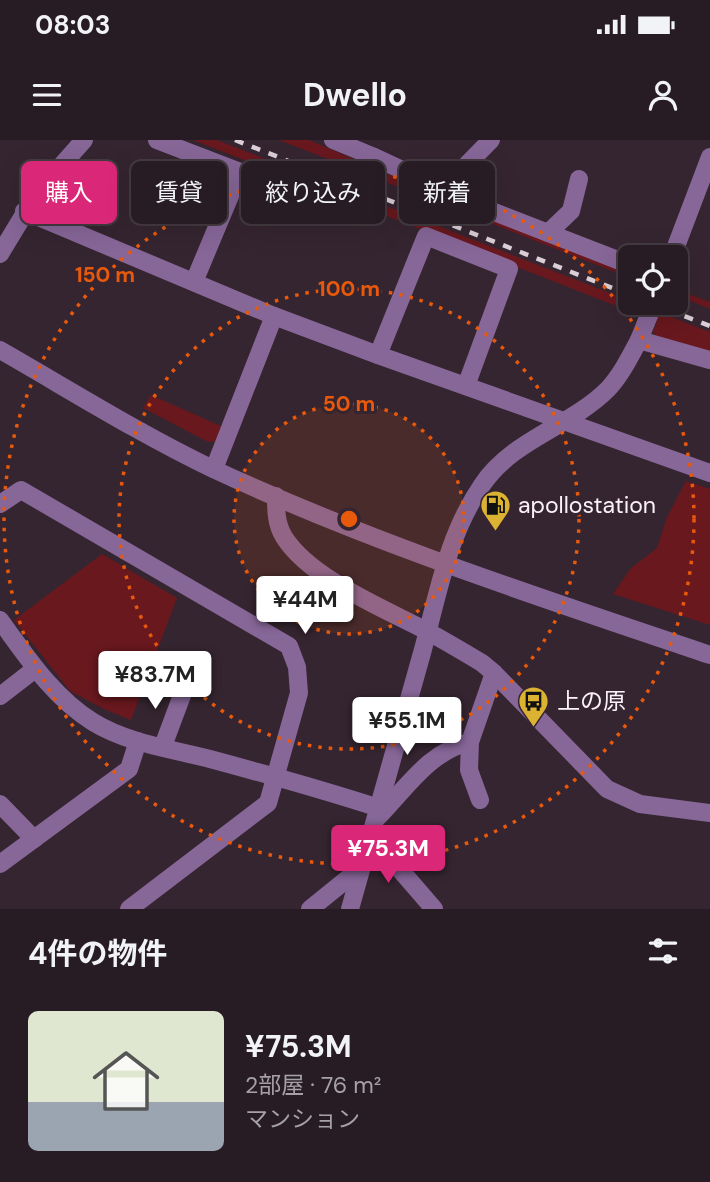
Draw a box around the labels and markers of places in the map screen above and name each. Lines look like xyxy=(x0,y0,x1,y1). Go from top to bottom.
fuel station icon: apollostation xyxy=(478,488,512,532)
place label: apollostation xyxy=(518,490,656,520)
centre of rings xyxy=(337,507,361,531)
pin: ¥44M xyxy=(264,576,346,636)
pin: ¥83.7M xyxy=(98,652,212,711)
bus stop icon: 上の原 xyxy=(517,684,551,728)
place label: 上の原 xyxy=(557,686,626,716)
pin: ¥55.1M xyxy=(350,698,464,757)
pin: ¥75.3M xyxy=(331,826,445,885)

